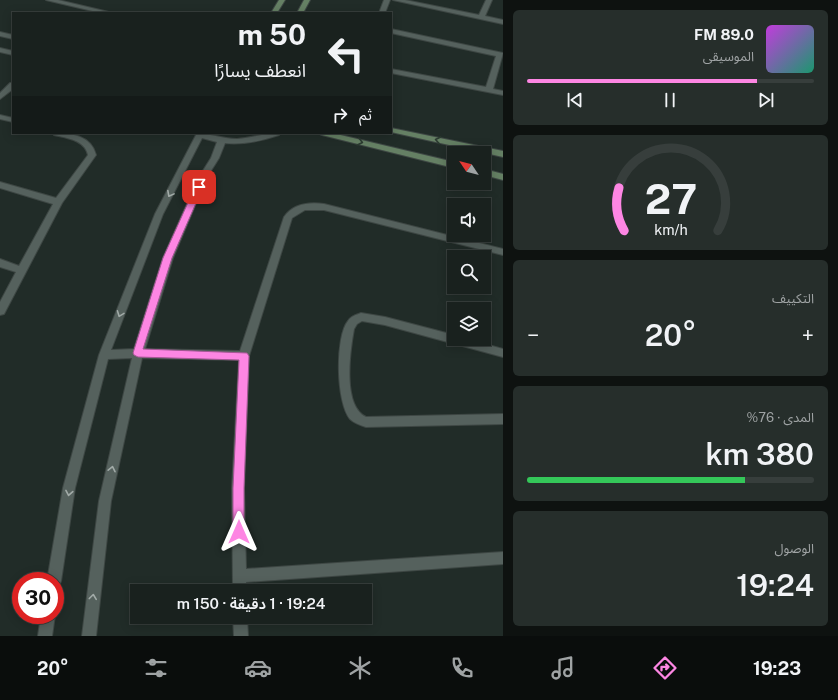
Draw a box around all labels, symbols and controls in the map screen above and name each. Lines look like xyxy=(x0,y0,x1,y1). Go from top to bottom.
text: 50 m xyxy=(238,18,306,51)
text: 89.0 FM xyxy=(694,26,754,43)
icon: left xyxy=(320,28,372,80)
text: الموسيقى xyxy=(703,49,754,64)
text: انعطف يسارًا xyxy=(214,60,306,81)
icon: previous xyxy=(564,89,586,111)
icon: pause xyxy=(659,89,681,111)
icon: next xyxy=(755,89,777,111)
icon: right xyxy=(329,104,351,126)
text: ثم xyxy=(359,106,372,123)
one-way arrow xyxy=(434,137,441,145)
one-way arrow xyxy=(357,138,363,146)
north arrow xyxy=(447,146,491,190)
map controls xyxy=(447,146,491,346)
pin xyxy=(182,170,216,204)
text: 27 xyxy=(644,174,697,223)
icon: arrive xyxy=(188,176,210,198)
one-way arrow xyxy=(167,190,174,197)
button: sound xyxy=(447,198,491,242)
text: km/h xyxy=(654,220,687,237)
button: search xyxy=(447,250,491,294)
text: التكييف xyxy=(772,291,814,306)
button: layers xyxy=(447,302,491,346)
one-way arrow xyxy=(117,310,125,318)
text: 20° xyxy=(645,317,696,353)
text: − xyxy=(527,322,539,348)
text: + xyxy=(802,322,814,348)
text: المدى · 76% xyxy=(747,410,814,425)
text: 380 km xyxy=(706,436,814,472)
one-way arrow xyxy=(108,466,116,472)
one-way arrow xyxy=(65,489,74,496)
position arrow xyxy=(218,511,260,553)
text: الوصول xyxy=(774,541,814,556)
text: 19:24 xyxy=(736,567,814,603)
speed limit sign: 30 xyxy=(12,572,64,624)
one-way arrow xyxy=(89,594,98,600)
text: 19:24 · 1 دقيقة · 150 m xyxy=(177,595,325,612)
icon: filters xyxy=(142,654,170,682)
icon: car xyxy=(244,654,272,682)
icon: climate xyxy=(346,654,374,682)
icon: phone xyxy=(448,654,476,682)
icon: music xyxy=(549,654,577,682)
icon: directions xyxy=(651,654,679,682)
text: 20° xyxy=(37,658,69,679)
text: 19:23 xyxy=(753,658,801,679)

